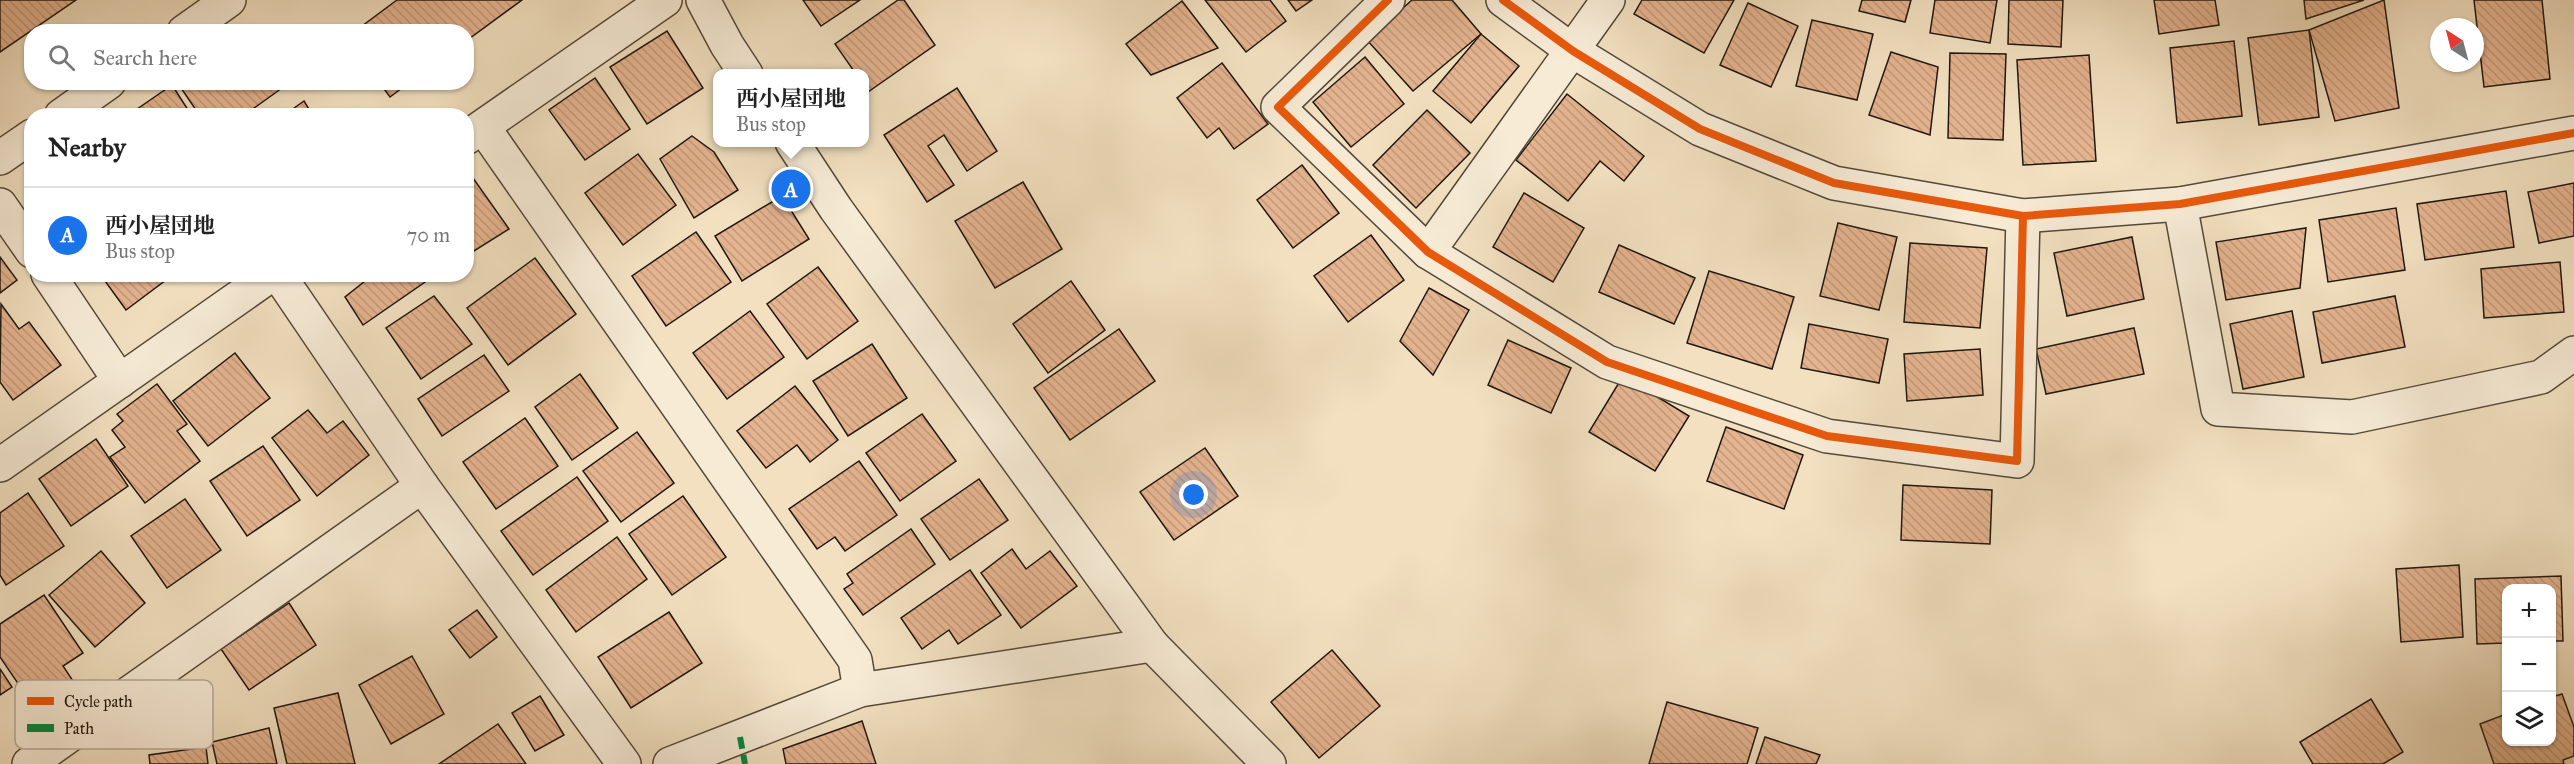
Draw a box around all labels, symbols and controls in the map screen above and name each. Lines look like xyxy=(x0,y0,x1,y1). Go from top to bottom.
north arrow xyxy=(2430,18,2484,72)
search box xyxy=(24,24,474,90)
icon: search xyxy=(45,41,78,74)
text: Search here xyxy=(93,44,197,71)
popup xyxy=(713,69,869,147)
text: 西小屋団地 xyxy=(736,85,846,112)
text: Bus stop xyxy=(736,112,806,136)
text: Nearby xyxy=(48,131,126,163)
pin: A xyxy=(772,166,810,212)
text: 西小屋団地 xyxy=(105,212,215,239)
text: A xyxy=(61,223,74,247)
text: 70 m xyxy=(407,223,450,247)
text: Bus stop xyxy=(105,239,175,263)
your location xyxy=(1179,480,1208,509)
map controls xyxy=(2502,584,2556,746)
button: + xyxy=(2502,584,2556,638)
button: − xyxy=(2502,638,2556,692)
legend xyxy=(15,680,213,749)
text: Cycle path xyxy=(64,692,133,711)
button: layers xyxy=(2502,692,2556,746)
text: Path xyxy=(64,719,94,738)

